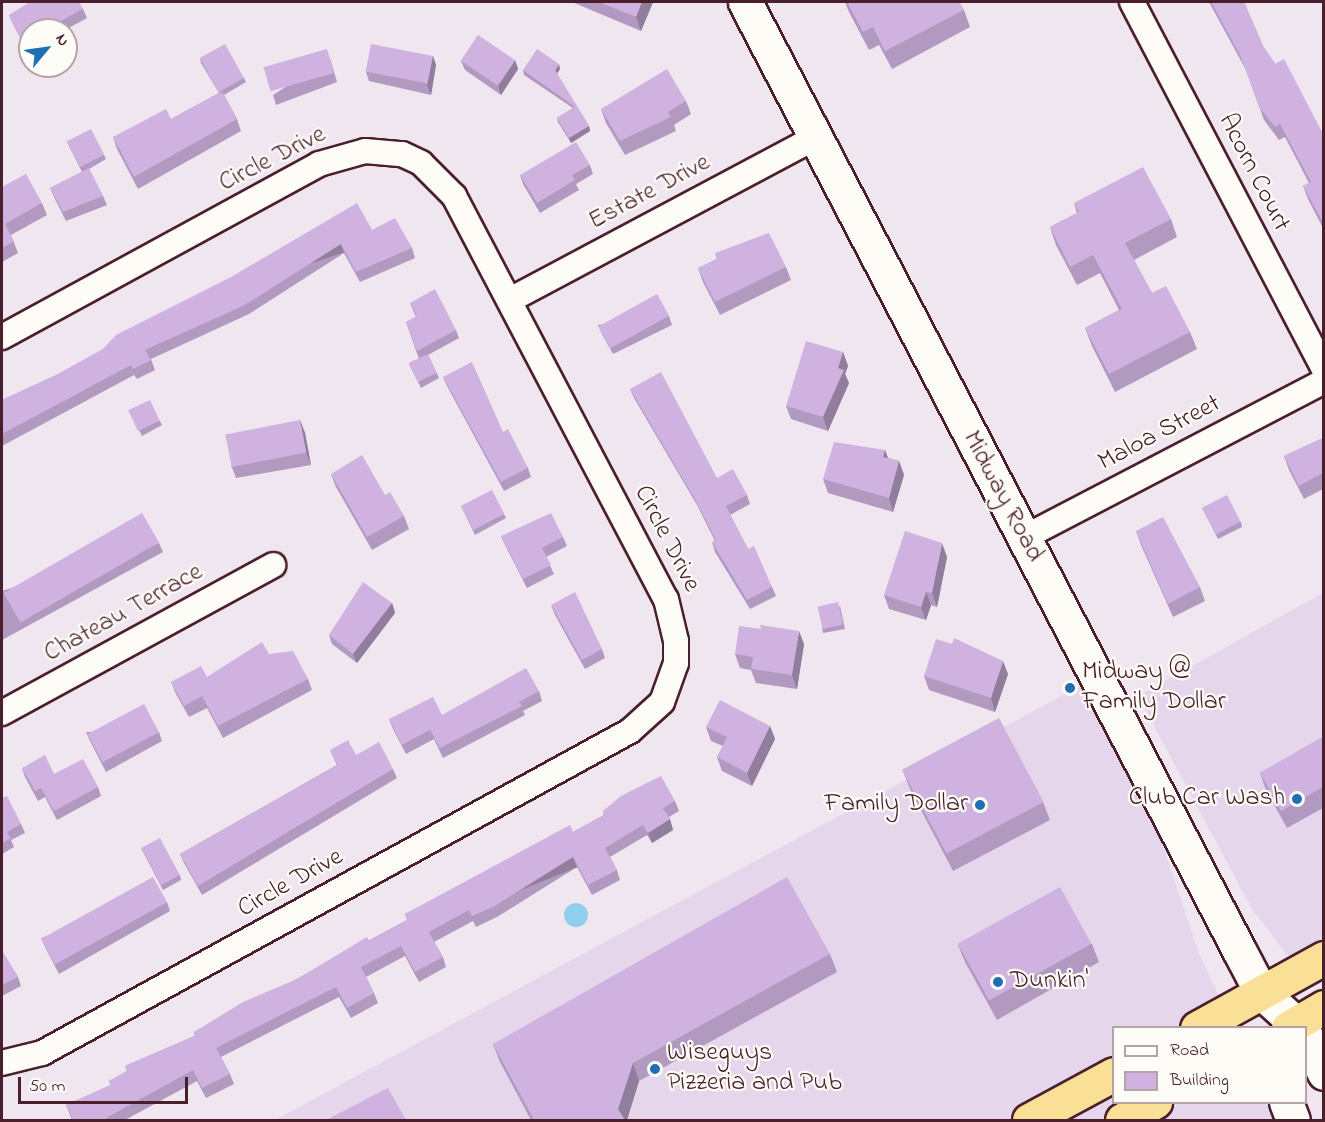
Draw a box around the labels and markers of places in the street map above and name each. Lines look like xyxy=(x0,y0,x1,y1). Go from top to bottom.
place label: Midway @ Family Dollar xyxy=(1082,657,1226,718)
marker: Midway @ Family Dollar xyxy=(1063,681,1077,695)
place label: Club Car Wash xyxy=(1129,783,1285,815)
place label: Family Dollar xyxy=(824,789,968,821)
marker: Club Car Wash xyxy=(1290,792,1304,806)
marker: Family Dollar xyxy=(973,798,987,812)
place label: Dunkin' xyxy=(1010,966,1088,998)
marker: Dunkin' xyxy=(991,975,1005,989)
place label: Wiseguys Pizzeria and Pub xyxy=(667,1038,842,1100)
marker: Wiseguys Pizzeria and Pub xyxy=(648,1062,662,1076)

